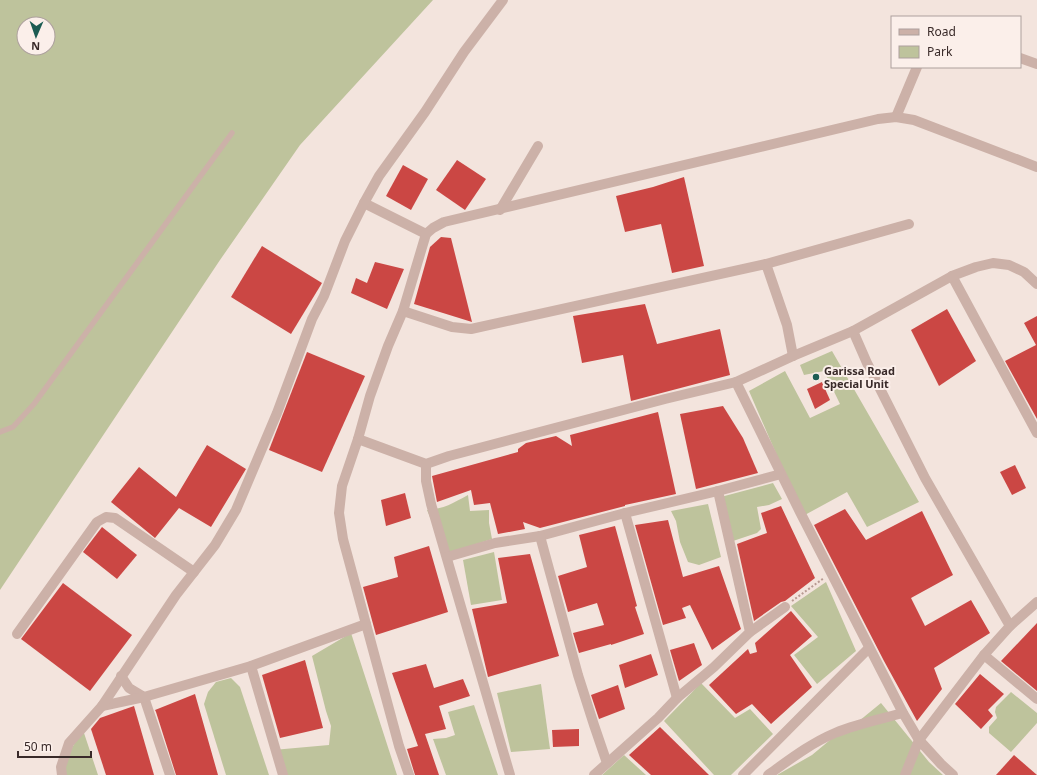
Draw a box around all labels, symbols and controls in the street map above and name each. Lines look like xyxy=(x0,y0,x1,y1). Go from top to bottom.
north arrow xyxy=(16,16,56,56)
legend xyxy=(891,16,1021,68)
text: Road xyxy=(927,23,956,40)
text: N xyxy=(31,39,40,54)
text: Park xyxy=(927,43,953,60)
place label: Garissa Road Special Unit xyxy=(824,363,895,391)
marker: Garissa Road Special Unit xyxy=(811,372,821,382)
scale bar xyxy=(18,733,91,759)
text: 50 m xyxy=(24,738,52,755)

